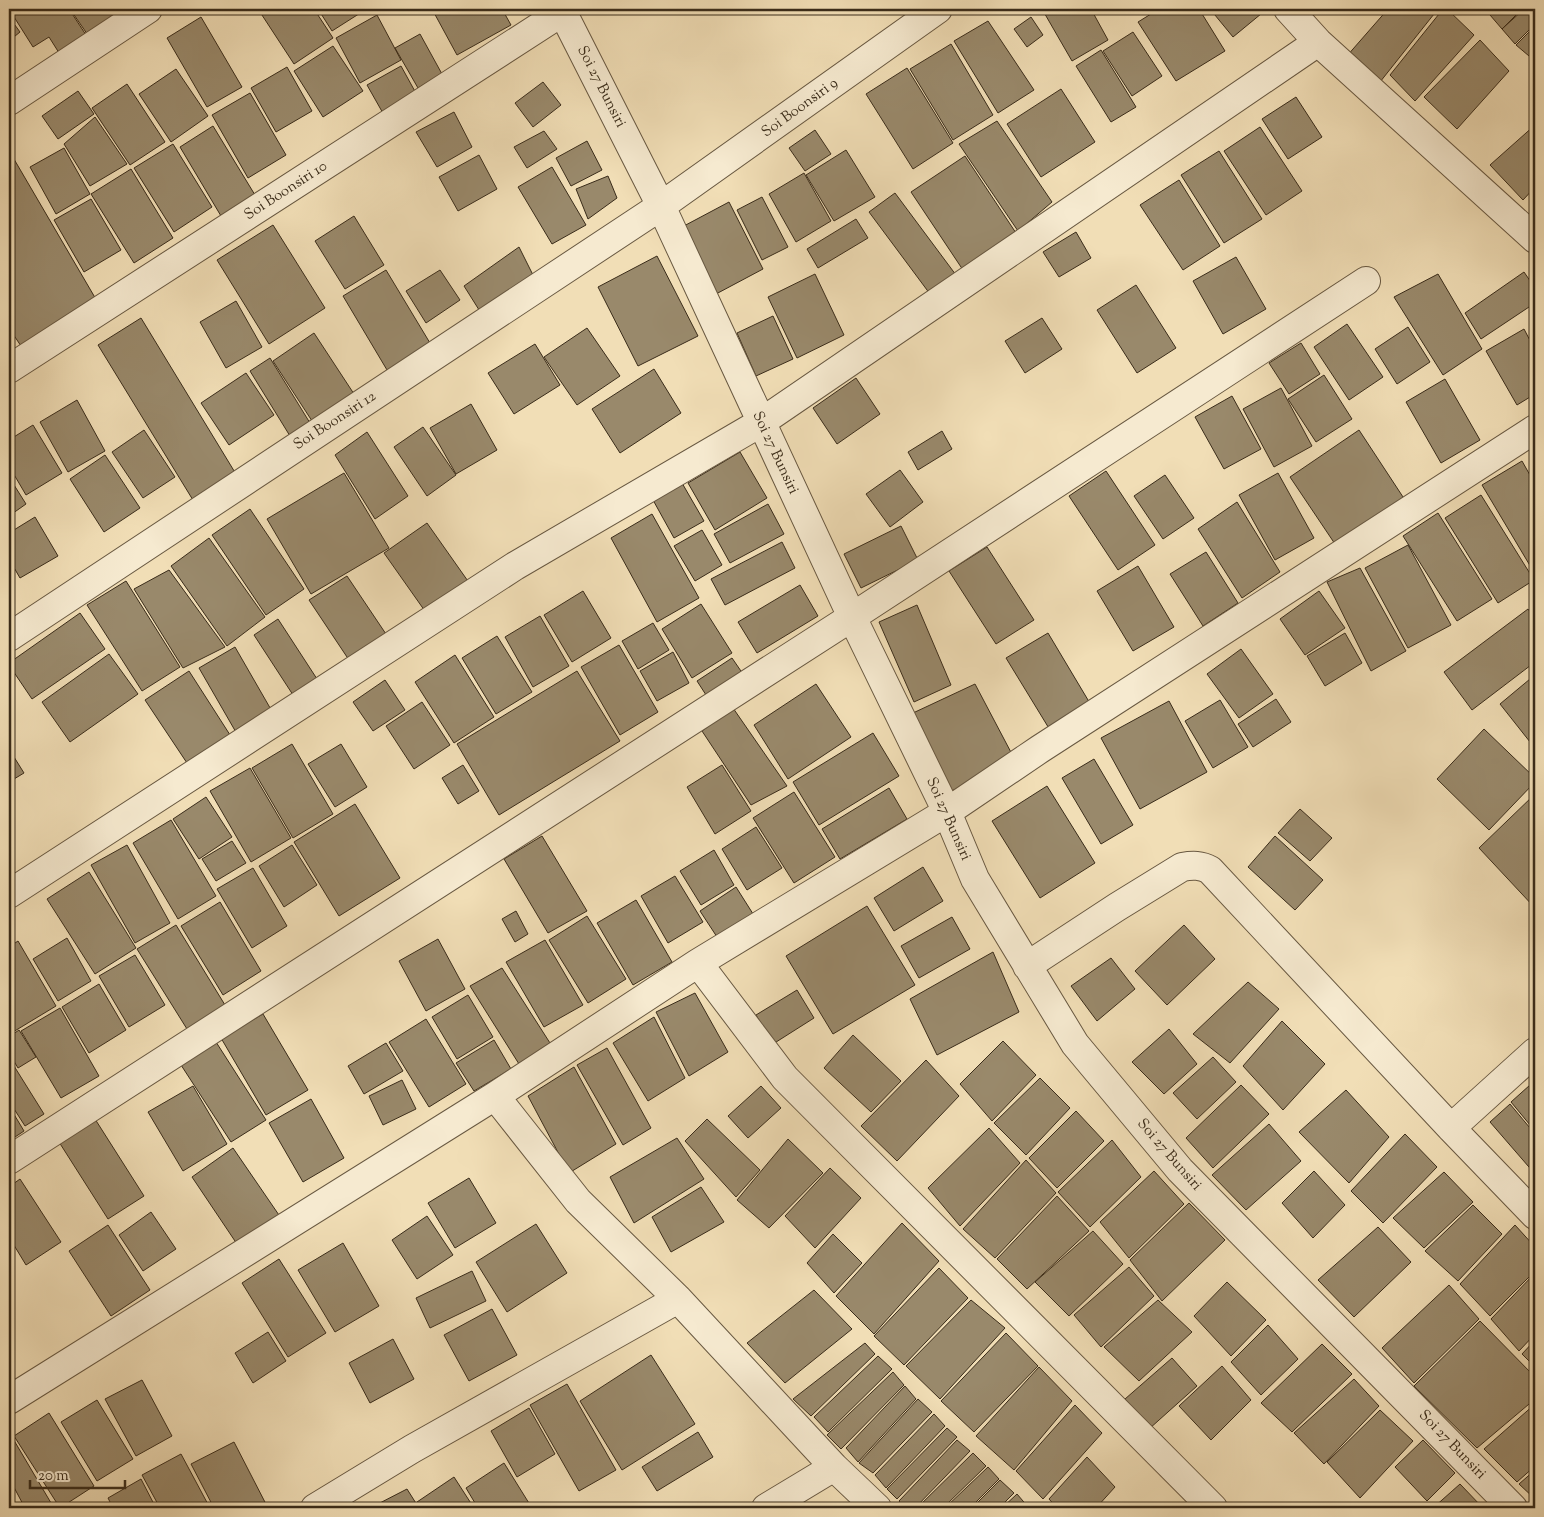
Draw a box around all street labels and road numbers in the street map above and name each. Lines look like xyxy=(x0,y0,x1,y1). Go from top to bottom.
street label: Soi 27 Bunsiri xyxy=(571,42,631,132)
street label: Soi Boonsiri 9 xyxy=(758,73,842,143)
street label: Soi Boonsiri 10 xyxy=(240,156,332,226)
street label: Soi Boonsiri 12 xyxy=(290,386,380,456)
street label: Soi 27 Bunsiri xyxy=(747,408,803,498)
street label: Soi 27 Bunsiri xyxy=(920,774,976,864)
street label: Soi 27 Bunsiri xyxy=(1132,1114,1206,1196)
street label: Soi 27 Bunsiri xyxy=(1413,1406,1491,1484)

